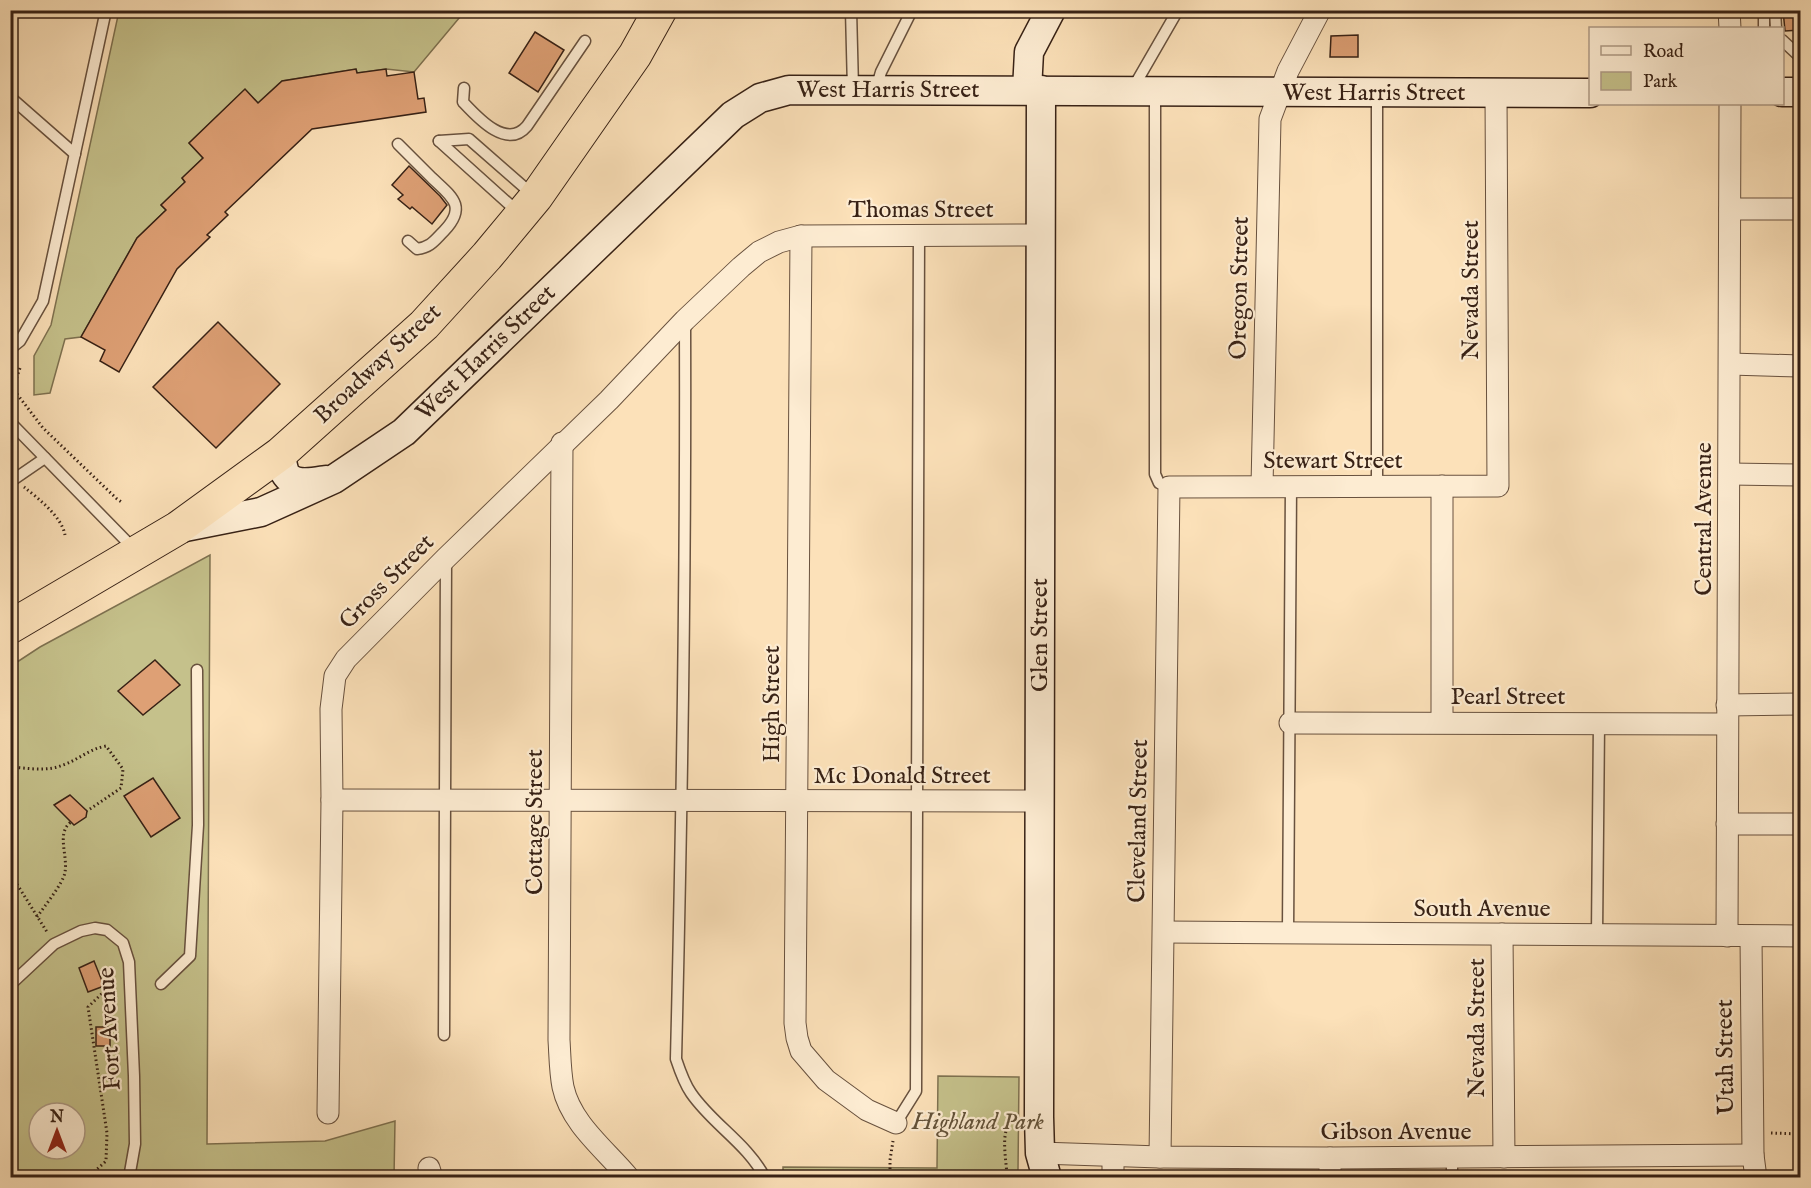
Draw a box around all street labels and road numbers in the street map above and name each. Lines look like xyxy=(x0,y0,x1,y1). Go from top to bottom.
street label: West Harris Street xyxy=(797,75,979,106)
street label: West Harris Street xyxy=(1283,78,1465,109)
street label: Thomas Street xyxy=(848,195,994,226)
street label: Oregon Street xyxy=(1223,216,1257,360)
street label: Nevada Street xyxy=(1456,220,1487,360)
street label: West Harris Street xyxy=(409,278,563,428)
street label: Broadway Street xyxy=(308,297,448,431)
street label: Central Avenue xyxy=(1689,442,1720,596)
street label: Stewart Street xyxy=(1263,446,1403,477)
street label: Gross Street xyxy=(333,528,441,636)
street label: Glen Street xyxy=(1025,578,1056,692)
street label: High Street xyxy=(757,645,788,763)
street label: Pearl Street xyxy=(1450,682,1566,713)
street label: Cleveland Street xyxy=(1122,739,1156,903)
street label: Cottage Street xyxy=(520,749,551,895)
street label: Mc Donald Street xyxy=(813,761,991,792)
street label: South Avenue xyxy=(1413,894,1551,925)
street label: Nevada Street xyxy=(1462,958,1493,1098)
street label: Fort Avenue xyxy=(91,967,129,1091)
street label: Utah Street xyxy=(1709,999,1743,1115)
street label: Gibson Avenue xyxy=(1321,1117,1471,1148)

